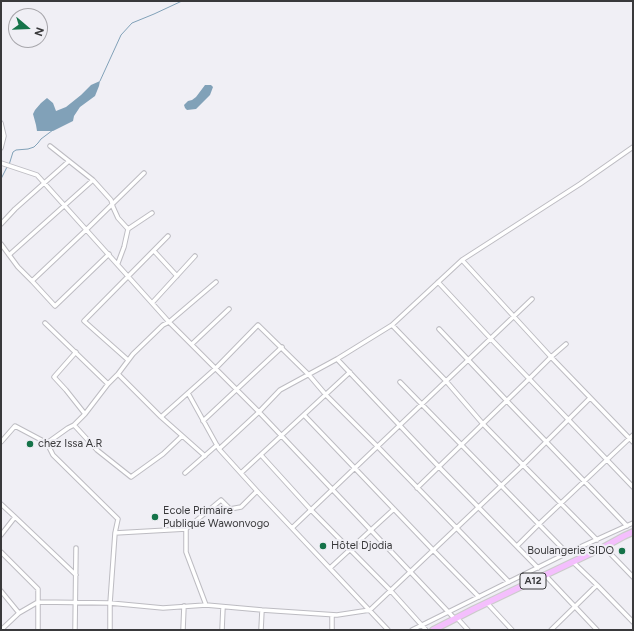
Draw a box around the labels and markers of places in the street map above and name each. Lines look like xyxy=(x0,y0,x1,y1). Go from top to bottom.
place label: chez Issa A.R xyxy=(38,437,102,451)
marker: chez Issa A.R xyxy=(25,439,35,449)
place label: Ecole Primaire Publique Wawonvogo xyxy=(163,504,269,530)
marker: Ecole Primaire Publique Wawonvogo xyxy=(150,512,160,522)
place label: Hôtel Djodia xyxy=(331,539,392,553)
marker: Hôtel Djodia xyxy=(318,541,328,551)
place label: Boulangerie SIDO xyxy=(527,544,614,558)
marker: Boulangerie SIDO xyxy=(617,546,627,556)

